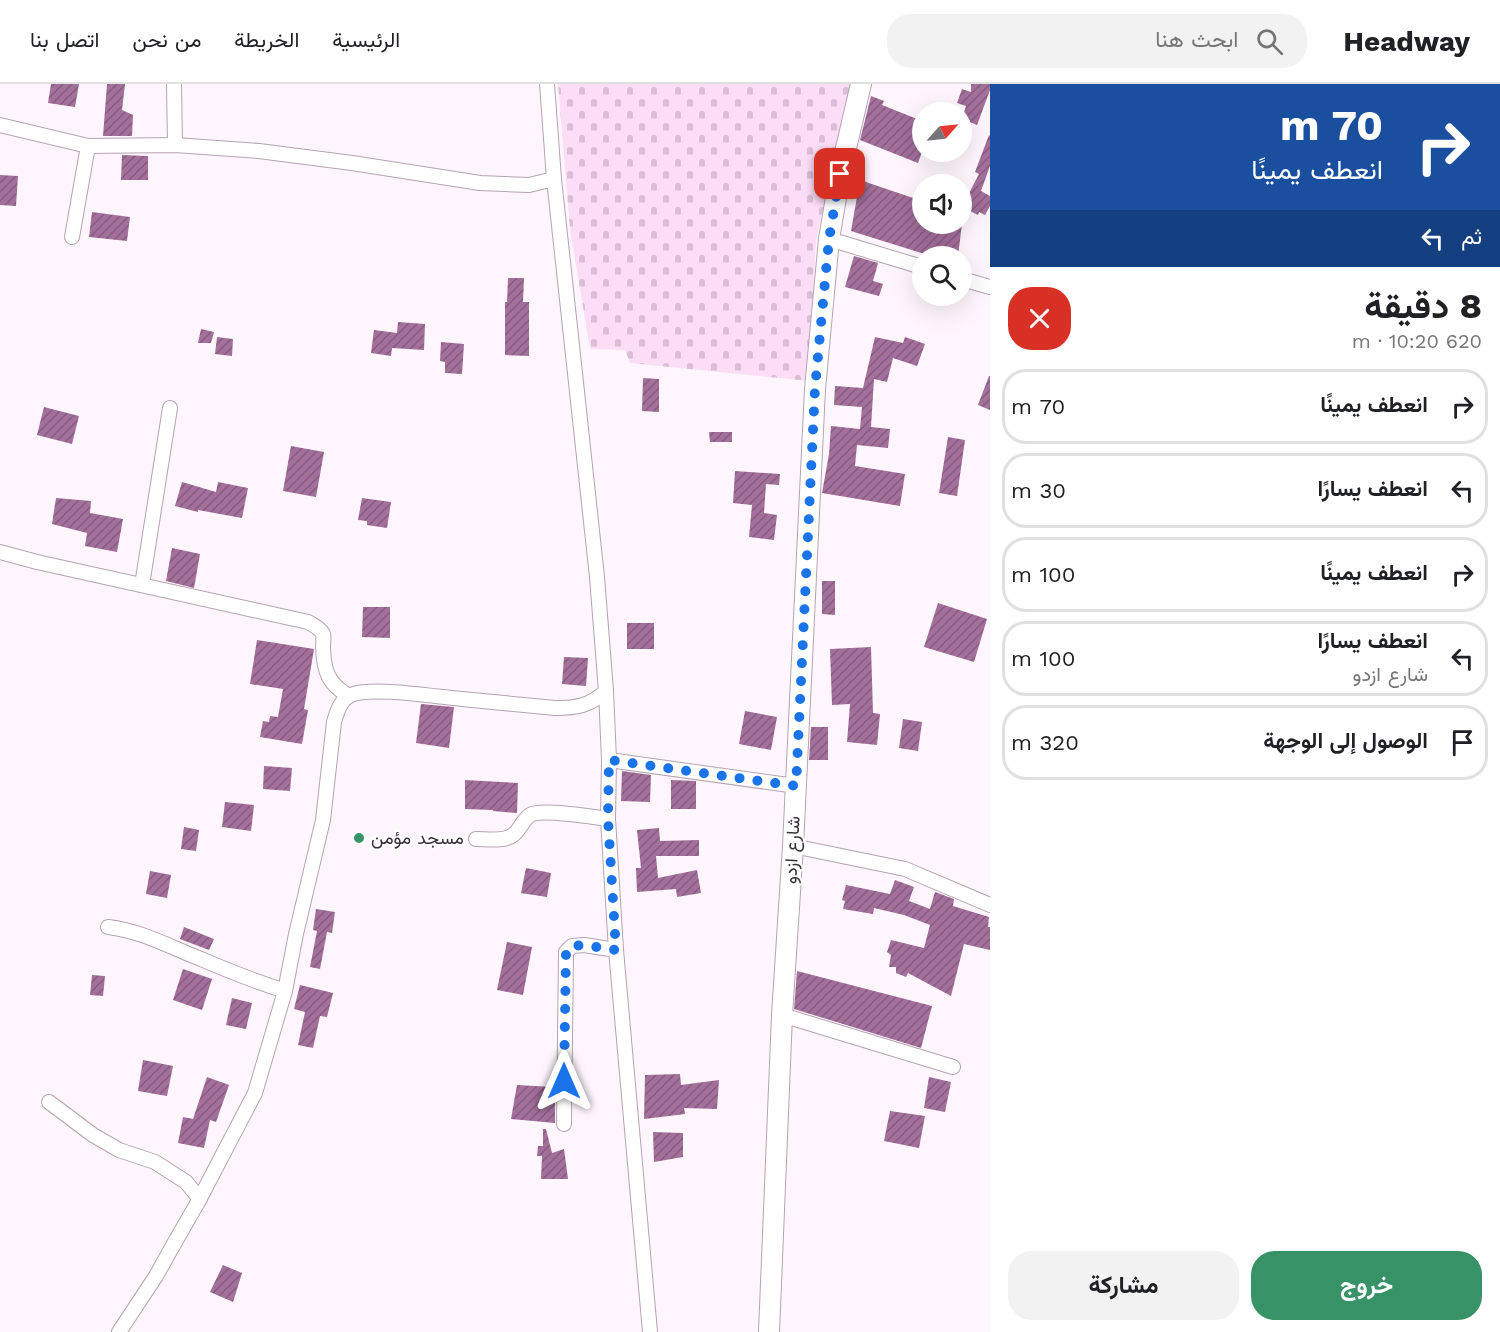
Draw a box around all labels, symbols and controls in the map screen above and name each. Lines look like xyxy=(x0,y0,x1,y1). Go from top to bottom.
search box xyxy=(887,14,1307,68)
icon: search xyxy=(1253,25,1286,58)
text: Headway xyxy=(1343,25,1470,58)
text: اتصل بنا xyxy=(30,27,99,52)
text: من نحن xyxy=(132,27,201,52)
text: الخريطة xyxy=(234,27,299,52)
text: الرئيسية xyxy=(332,27,400,52)
text: ابحث هنا xyxy=(1155,27,1238,52)
text: 70 m xyxy=(1280,101,1383,150)
north arrow xyxy=(912,102,972,162)
map controls xyxy=(912,102,972,306)
icon: right xyxy=(1404,108,1482,186)
pin xyxy=(814,148,865,199)
text: انعطف يمينًا xyxy=(1251,154,1383,186)
icon: arrive xyxy=(823,157,856,190)
button: sound xyxy=(912,174,972,234)
icon: left xyxy=(1416,222,1449,255)
text: ثم xyxy=(1461,224,1482,249)
button: search xyxy=(912,246,972,306)
text: 8 دقيقة xyxy=(1364,285,1482,327)
button: close xyxy=(1008,287,1071,350)
text: 620 m · 10:20 xyxy=(1352,329,1482,353)
icon: right xyxy=(1446,390,1479,423)
text: انعطف يمينًا xyxy=(1320,392,1428,417)
text: 70 m xyxy=(1011,394,1065,419)
icon: left xyxy=(1446,474,1479,507)
text: انعطف يسارًا xyxy=(1318,476,1428,501)
text: 30 m xyxy=(1011,478,1066,503)
icon: right xyxy=(1446,558,1479,591)
text: انعطف يمينًا xyxy=(1320,560,1428,585)
text: 100 m xyxy=(1011,562,1075,587)
text: انعطف يسارًا xyxy=(1318,628,1428,653)
icon: left xyxy=(1446,642,1479,675)
text: 100 m xyxy=(1011,646,1075,671)
text: شارع ازدو xyxy=(1353,662,1428,686)
icon: arrive xyxy=(1446,726,1479,759)
text: الوصول إلى الوجهة xyxy=(1263,728,1428,753)
text: 320 m xyxy=(1011,730,1079,755)
street label: شارع ازدو xyxy=(779,816,806,885)
place label: مسجد مؤمن xyxy=(371,827,464,849)
marker: مسجد مؤمن xyxy=(352,831,366,845)
position arrow xyxy=(532,1049,596,1113)
button: مشاركة xyxy=(1008,1251,1239,1320)
button: خروج xyxy=(1251,1251,1482,1320)

